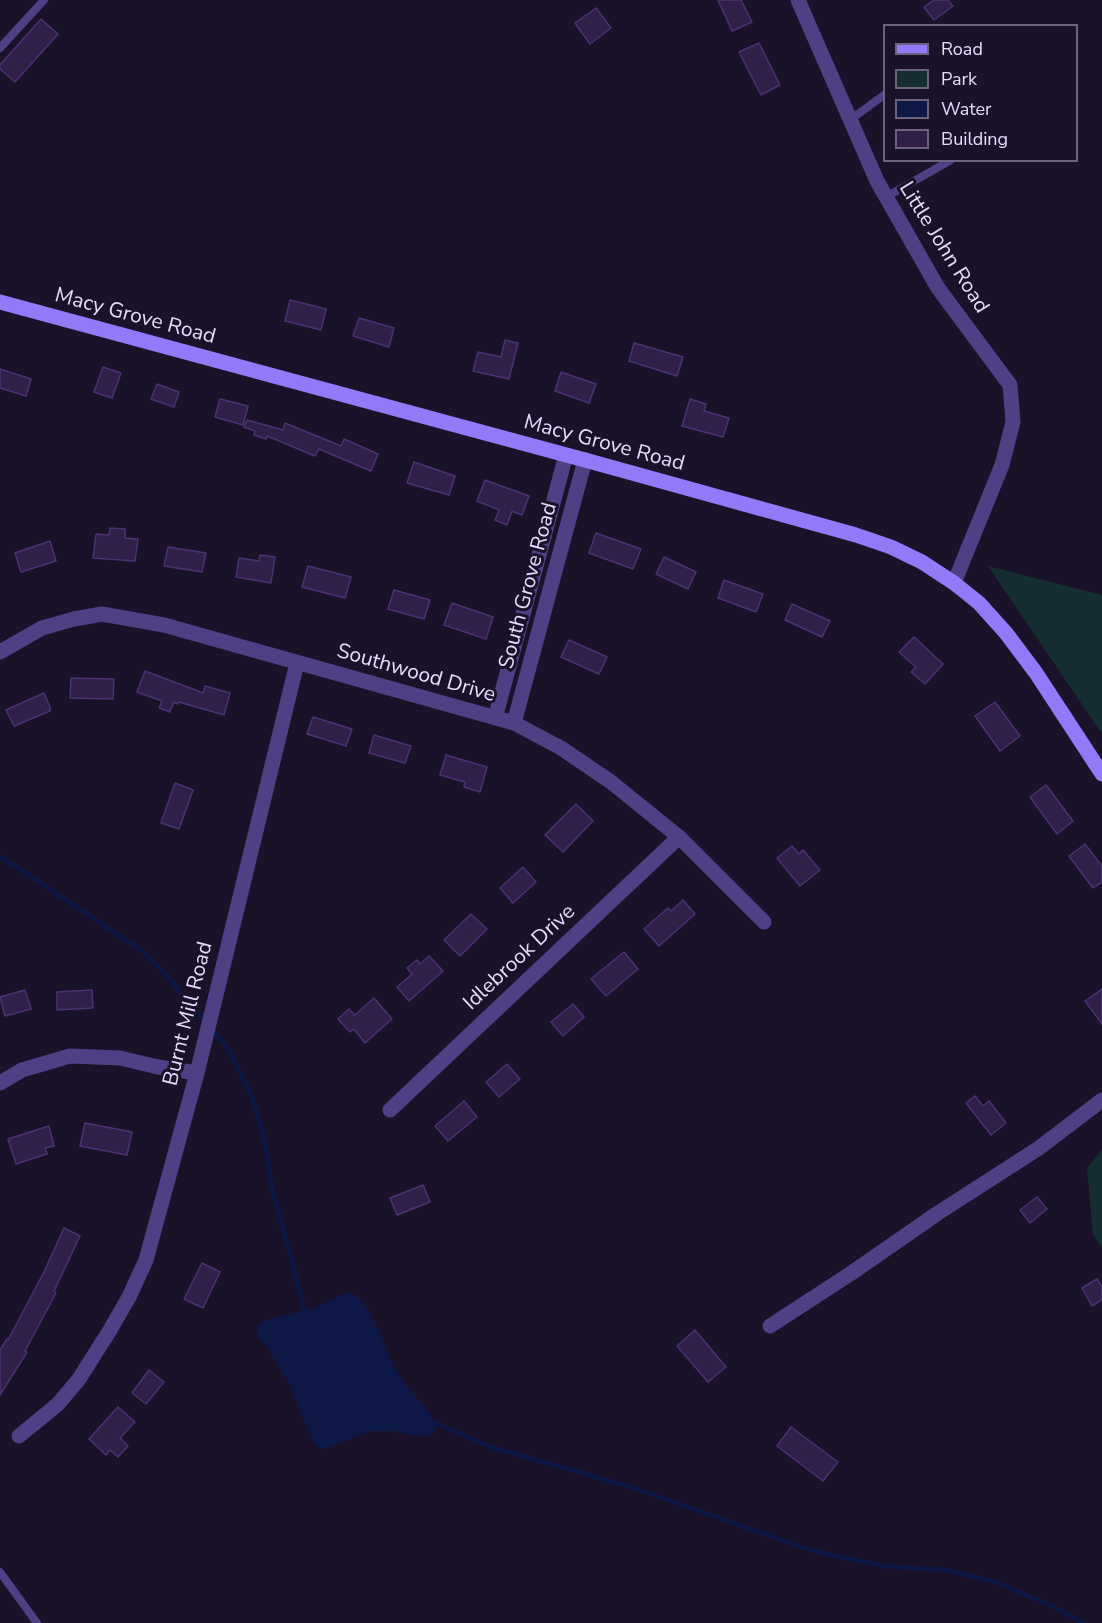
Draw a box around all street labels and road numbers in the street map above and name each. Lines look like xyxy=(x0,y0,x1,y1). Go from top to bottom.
street label: Little John Road xyxy=(893,178,993,318)
street label: Macy Grove Road xyxy=(52,283,218,351)
street label: Macy Grove Road xyxy=(521,410,687,478)
street label: South Grove Road xyxy=(495,500,563,672)
street label: Southwood Drive xyxy=(334,639,498,709)
street label: Idlebrook Drive xyxy=(459,900,581,1016)
street label: Burnt Mill Road xyxy=(159,939,219,1089)

